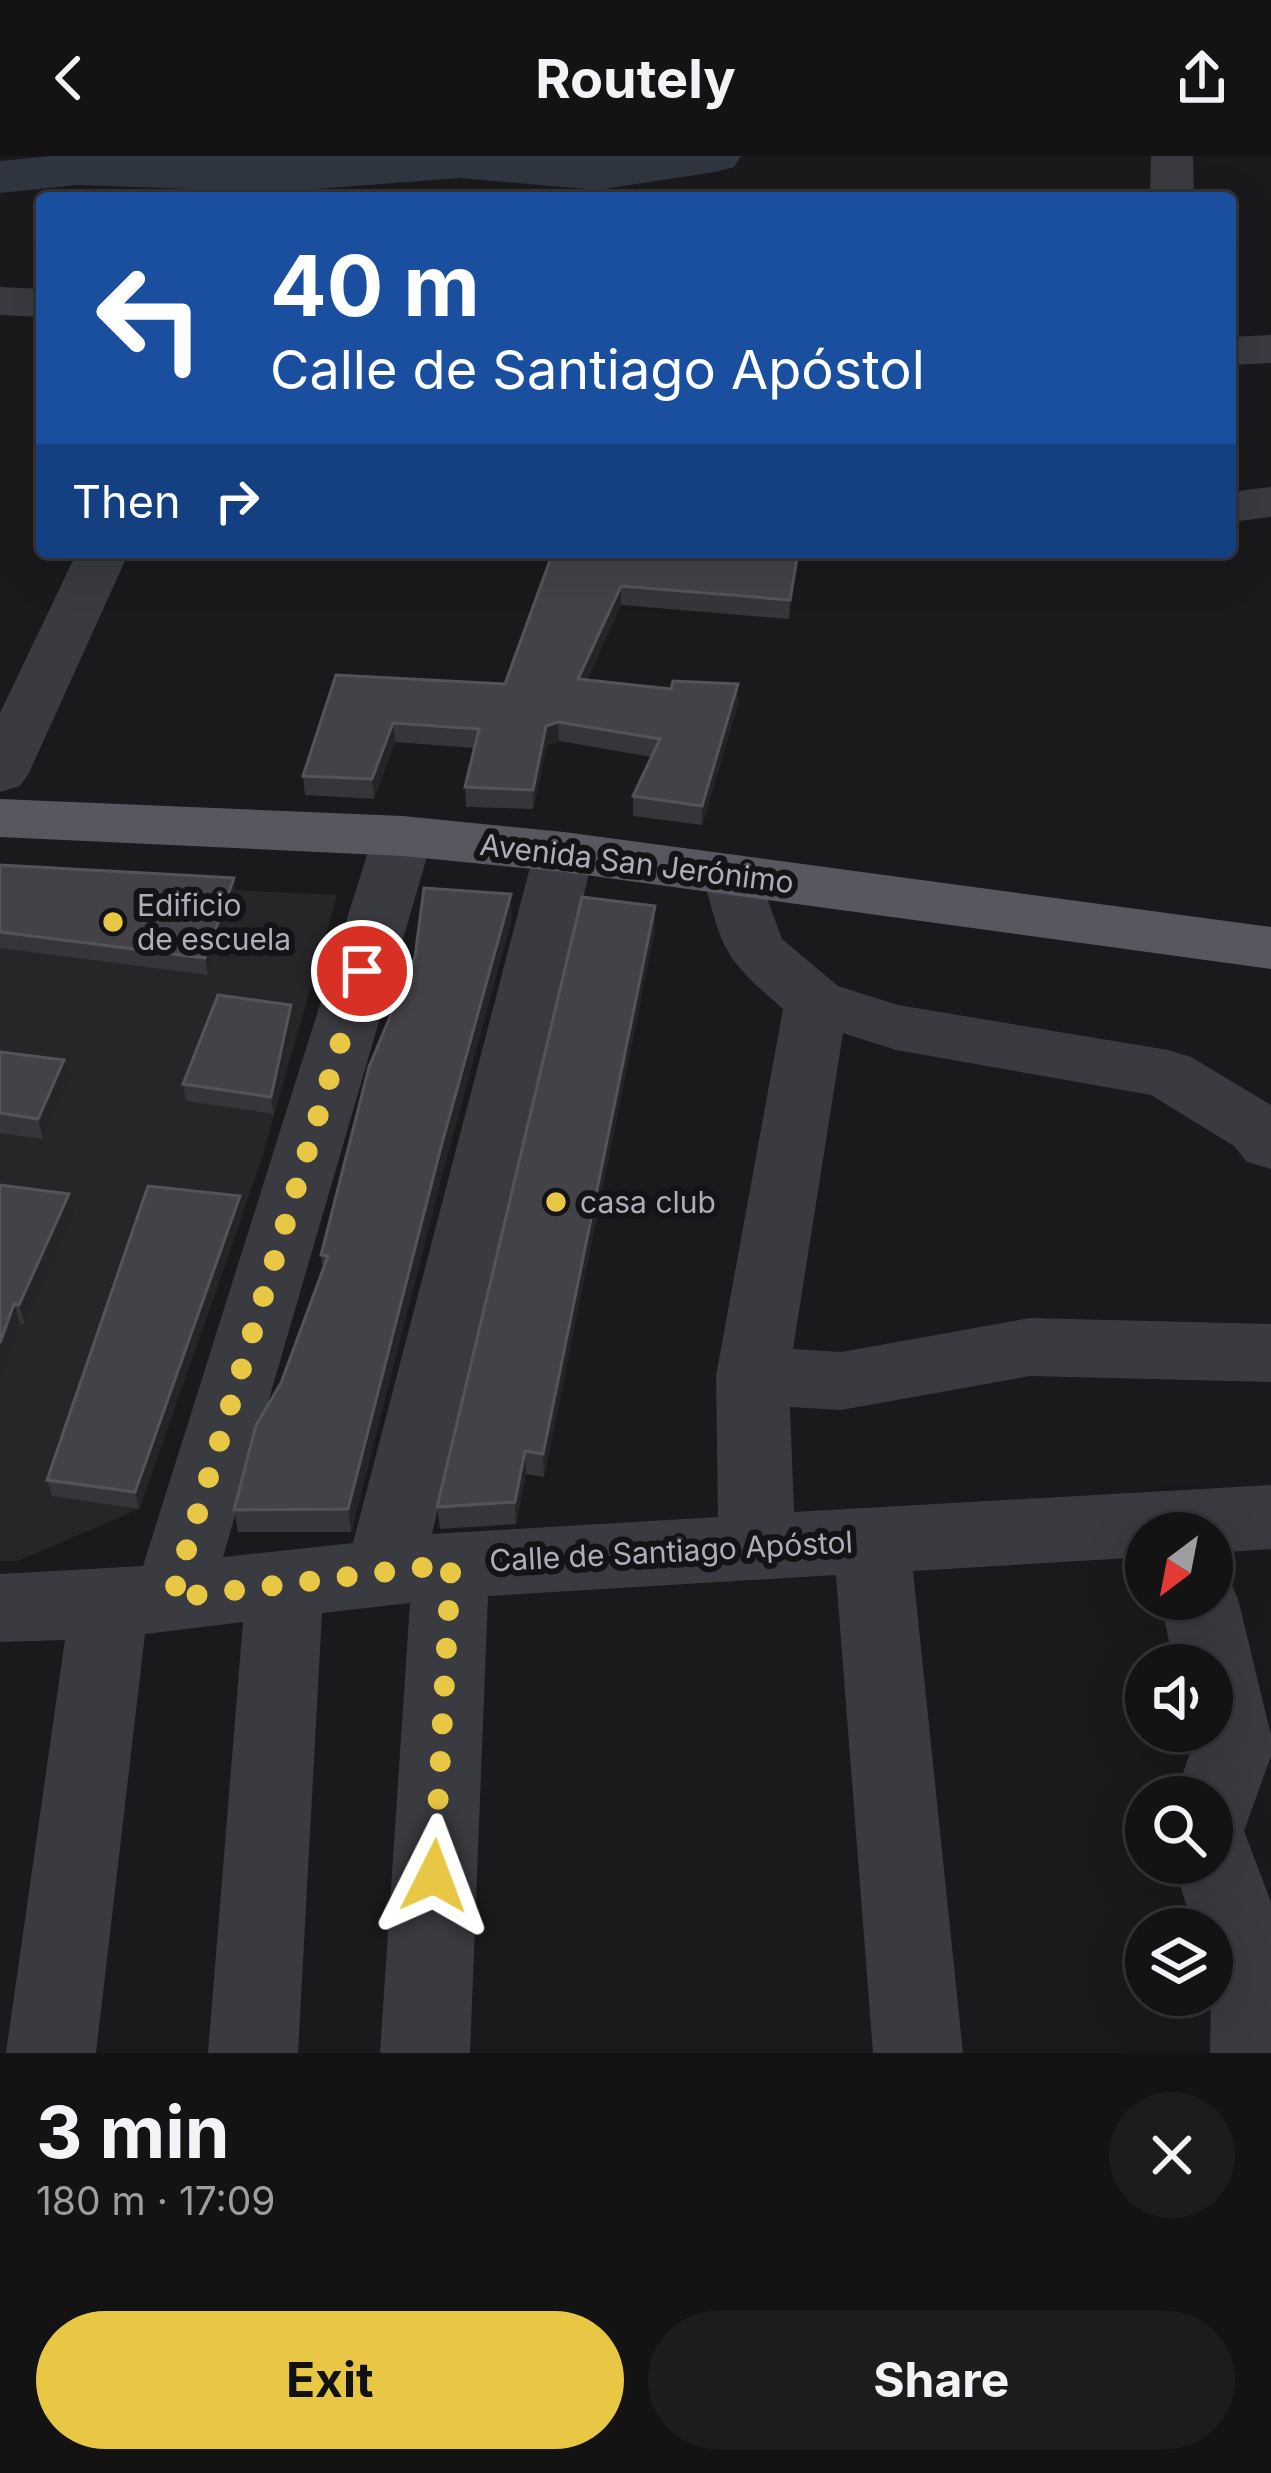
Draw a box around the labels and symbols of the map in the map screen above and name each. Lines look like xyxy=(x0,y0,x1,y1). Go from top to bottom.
street label: Avenida San Jerónimo xyxy=(478,826,796,900)
place label: Edificio de escuela xyxy=(137,887,291,957)
marker: Edificio de escuela xyxy=(100,909,126,935)
pin xyxy=(311,920,413,1022)
place label: casa club xyxy=(580,1184,716,1220)
marker: casa club xyxy=(543,1189,569,1215)
north arrow xyxy=(1125,1512,1233,1620)
street label: Calle de Santiago Apóstol xyxy=(488,1524,854,1578)
position arrow xyxy=(371,1813,497,1939)

